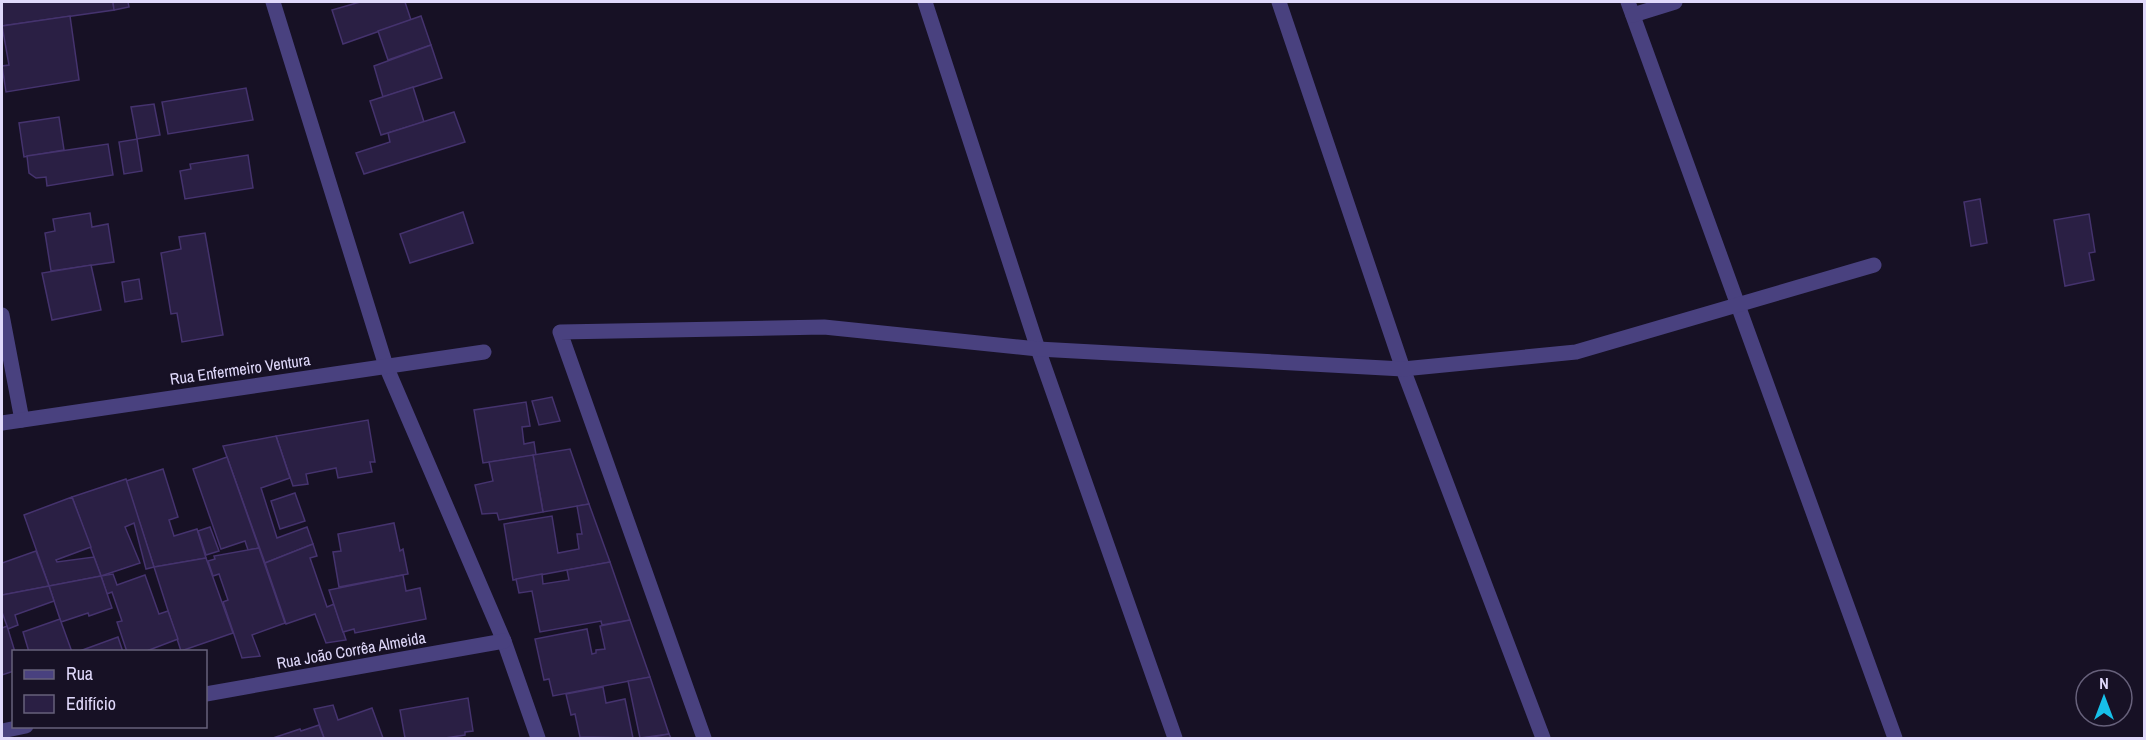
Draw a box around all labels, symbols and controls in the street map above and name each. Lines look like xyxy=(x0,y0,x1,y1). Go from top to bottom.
street label: Rua Enfermeiro Ventura xyxy=(168,348,312,390)
street label: Rua João Corrêa Almeida xyxy=(275,626,428,674)
legend xyxy=(12,650,207,728)
text: Rua xyxy=(66,661,93,686)
north arrow xyxy=(2074,668,2134,728)
text: N xyxy=(2099,672,2109,694)
text: Edifício xyxy=(66,691,116,716)

